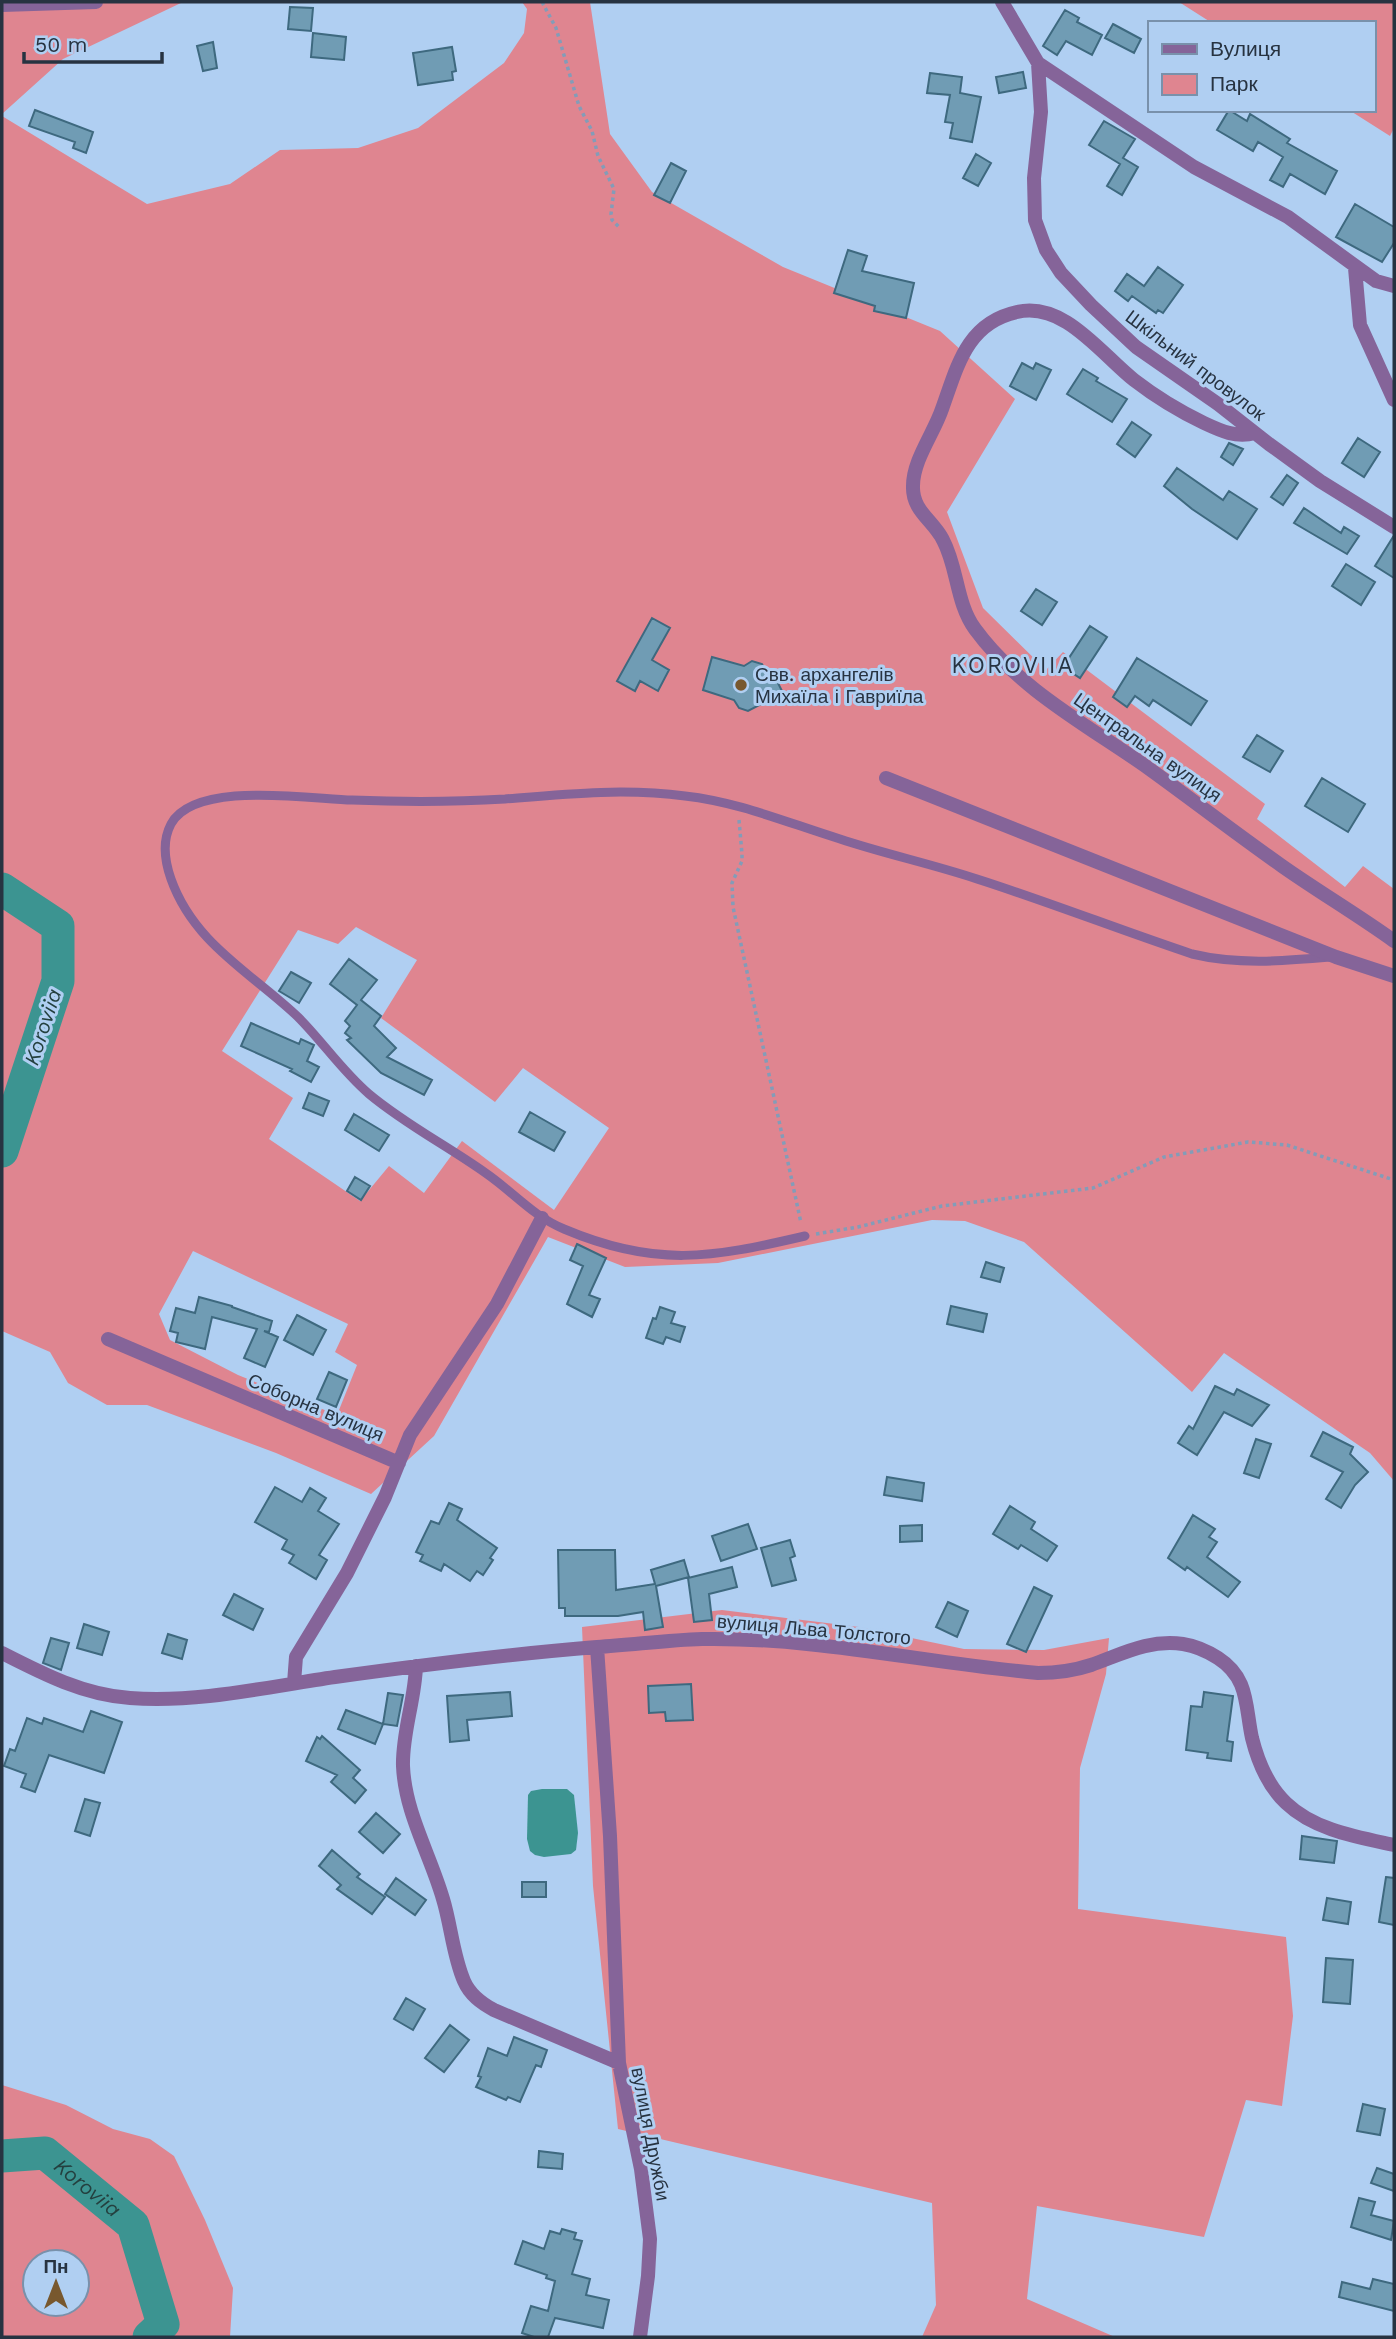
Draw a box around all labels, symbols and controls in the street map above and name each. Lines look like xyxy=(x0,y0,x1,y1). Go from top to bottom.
scale bar xyxy=(24,21,163,65)
legend xyxy=(1148,21,1375,112)
text: 50 m xyxy=(35,32,87,57)
text: Вулиця xyxy=(1210,36,1281,61)
text: Парк xyxy=(1210,71,1258,96)
street label: Шкільний провулок xyxy=(1121,305,1271,426)
district label: KOROVIIA xyxy=(951,652,1075,679)
place label: Свв. архангелів Михаїла і Гавриїла xyxy=(755,663,924,708)
marker: Свв. архангелів Михаїла і Гавриїла xyxy=(733,677,749,693)
street label: Центральна вулиця xyxy=(1069,688,1226,807)
water label: Koroviia xyxy=(18,985,67,1068)
street label: Соборна вулиця xyxy=(244,1368,387,1446)
street label: вулиця Льва Толстого xyxy=(716,1610,912,1649)
street label: вулиця Дружби xyxy=(626,2065,675,2203)
water label: Koroviia xyxy=(49,2153,126,2222)
north arrow xyxy=(21,2248,91,2318)
text: Пн xyxy=(43,2255,69,2278)

